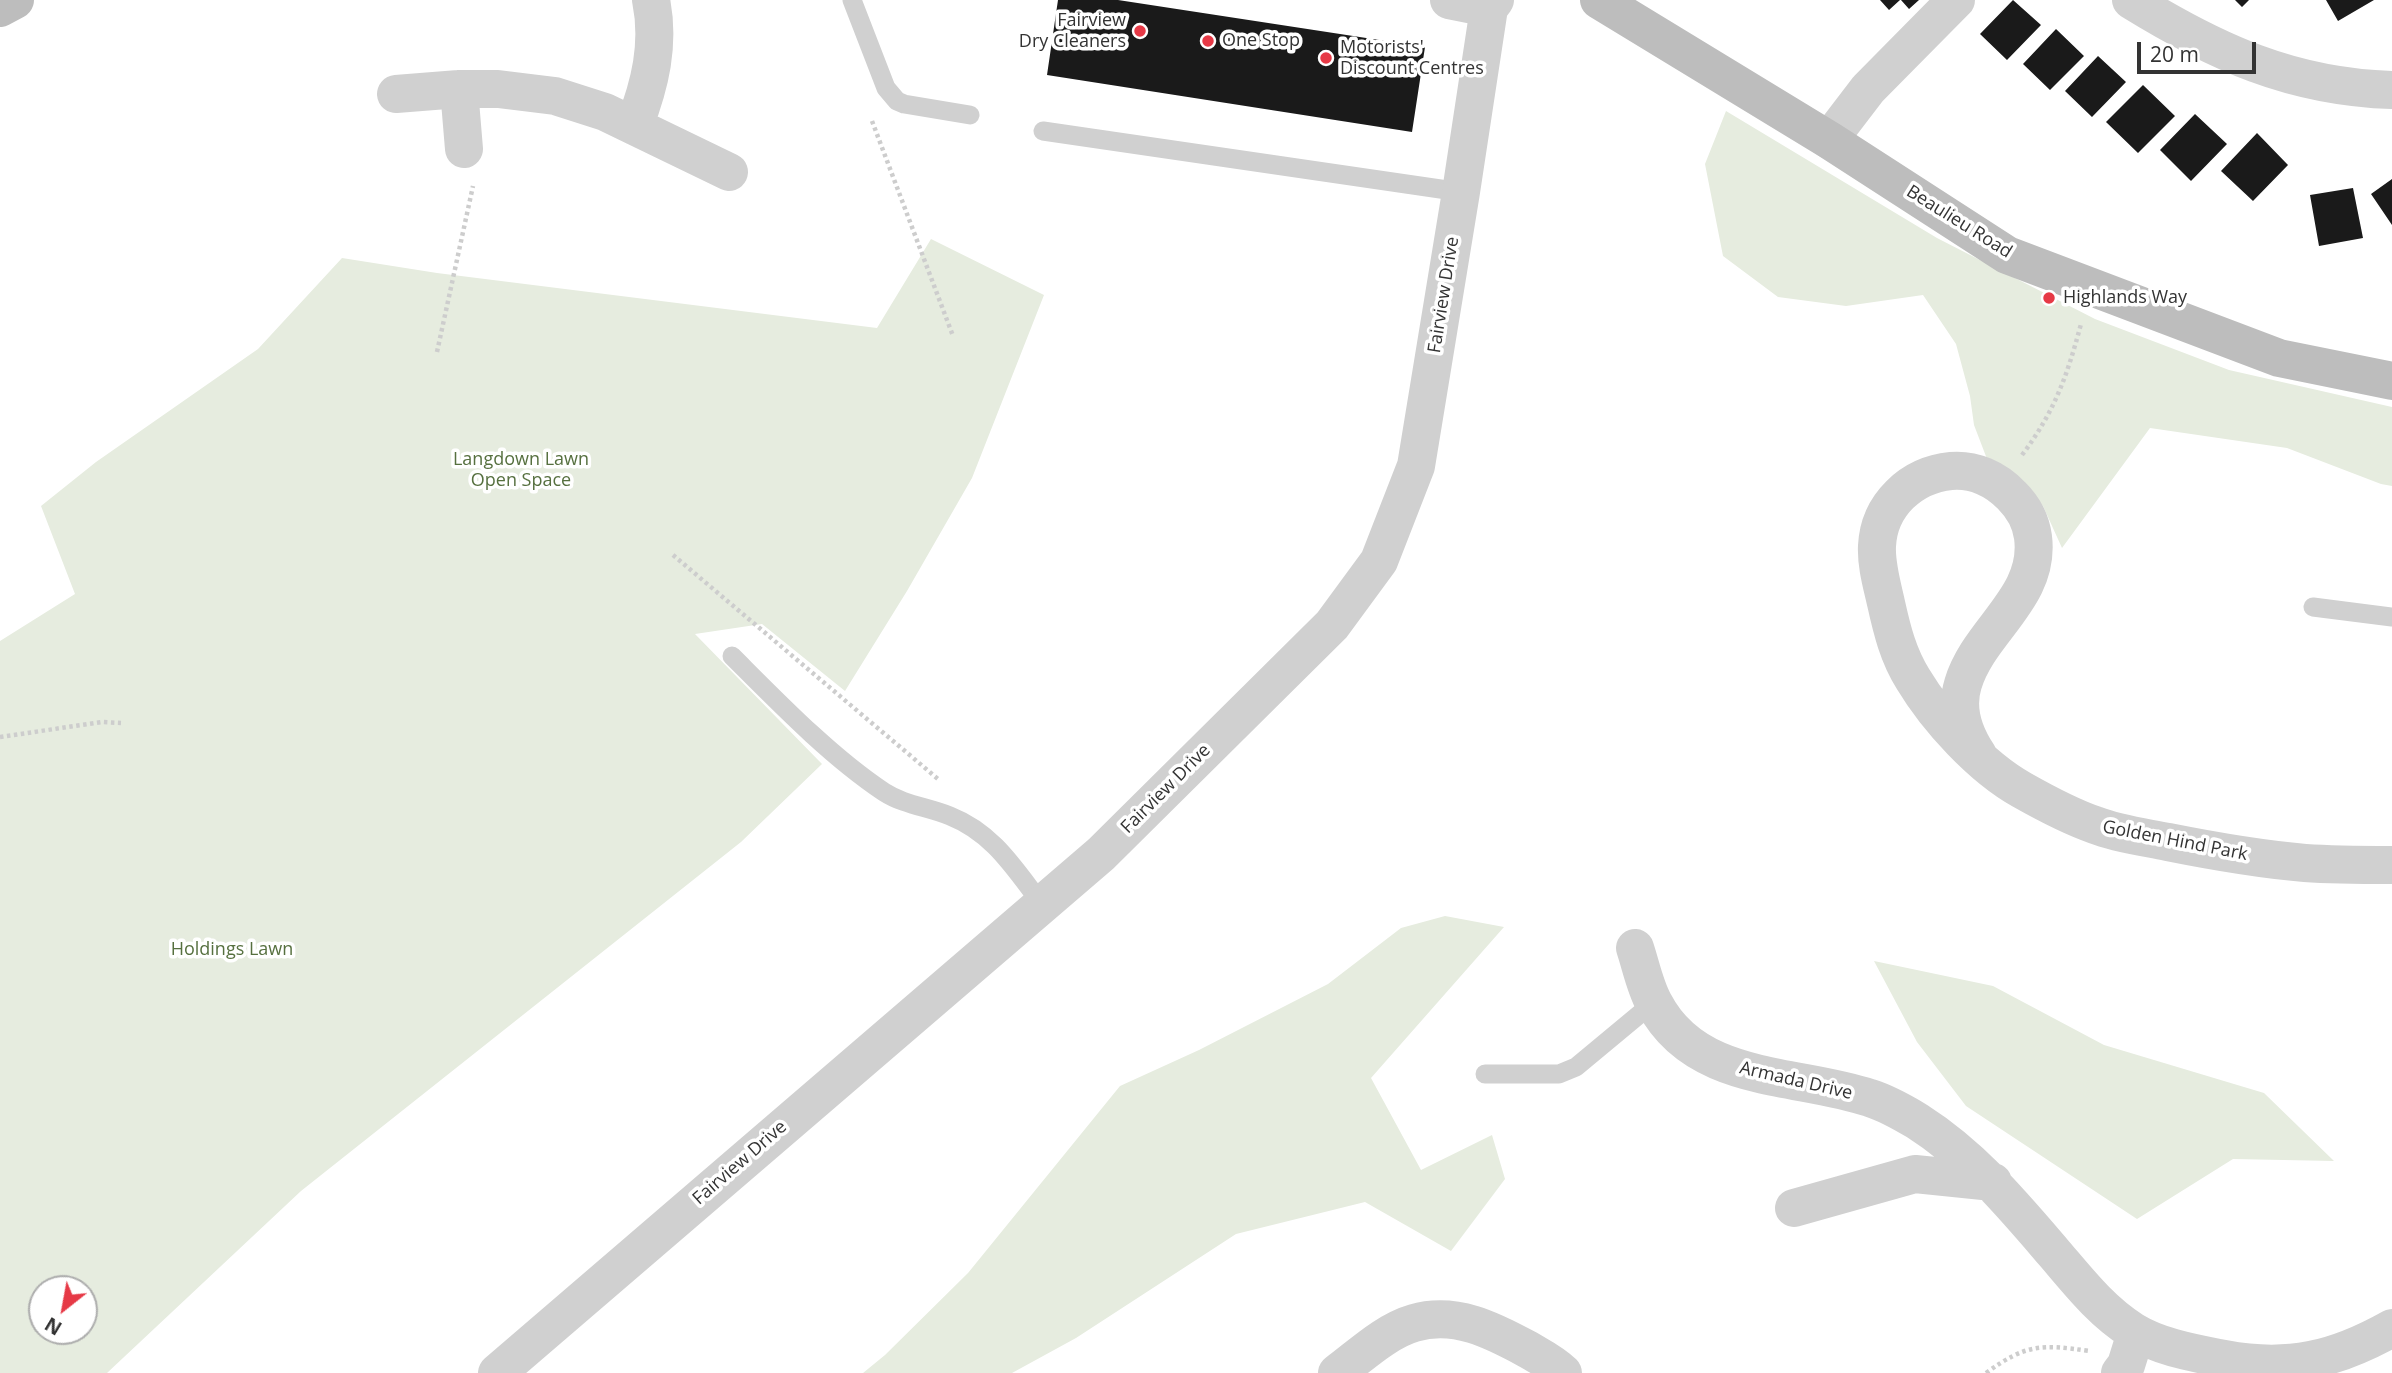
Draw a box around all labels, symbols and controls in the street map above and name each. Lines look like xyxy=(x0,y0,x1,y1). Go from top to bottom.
place label: Fairview Dry Cleaners xyxy=(1019,10,1126,52)
marker: Fairview Dry Cleaners xyxy=(1132,23,1148,39)
scale bar xyxy=(2140,28,2259,72)
place label: One Stop xyxy=(1222,30,1300,52)
marker: One Stop xyxy=(1200,33,1216,49)
place label: Motorists' Discount Centres xyxy=(1340,37,1484,80)
text: 20 m xyxy=(2150,40,2199,68)
marker: Motorists' Discount Centres xyxy=(1318,50,1334,66)
street label: Beaulieu Road xyxy=(1902,181,2016,263)
street label: Fairview Drive xyxy=(1424,235,1464,355)
place label: Highlands Way xyxy=(2063,287,2187,309)
marker: Highlands Way xyxy=(2041,290,2057,306)
park label: Langdown Lawn Open Space xyxy=(453,449,589,491)
street label: Fairview Drive xyxy=(1117,740,1215,838)
street label: Golden Hind Park xyxy=(2101,816,2249,866)
park label: Holdings Lawn xyxy=(171,939,293,961)
street label: Armada Drive xyxy=(1737,1058,1855,1104)
street label: Fairview Drive xyxy=(689,1116,791,1210)
north arrow xyxy=(28,1275,98,1345)
text: N xyxy=(40,1311,67,1341)

